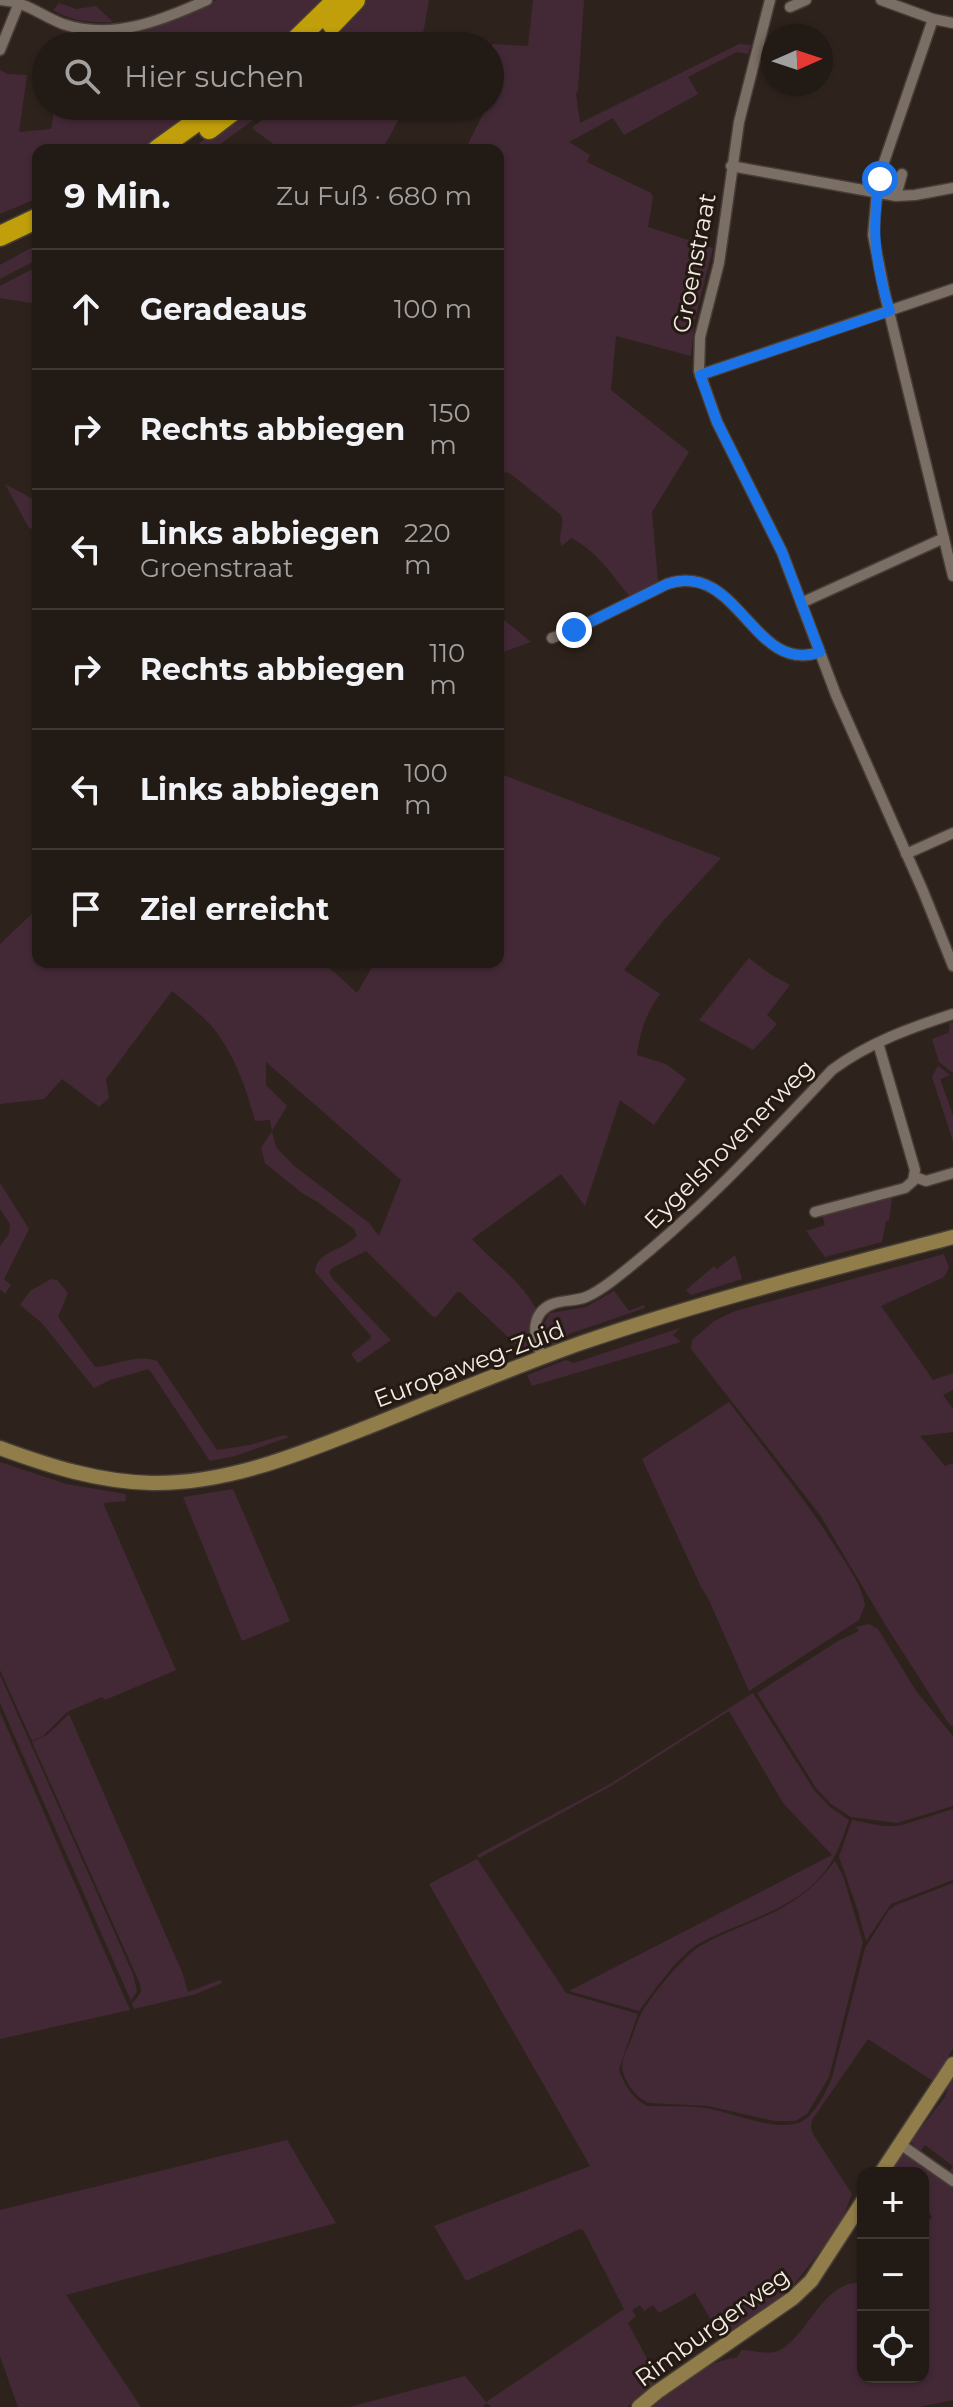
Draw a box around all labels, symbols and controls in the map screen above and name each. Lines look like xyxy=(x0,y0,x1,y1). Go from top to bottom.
north arrow xyxy=(761,24,833,96)
search box xyxy=(32,32,504,120)
icon: search xyxy=(60,54,104,98)
text: Hier suchen xyxy=(124,58,305,95)
route start xyxy=(862,161,898,197)
text: 9 Min. xyxy=(64,175,170,217)
text: Zu Fuß · 680 m xyxy=(276,180,472,212)
street label: Groenstraat xyxy=(666,190,722,335)
icon: ahead xyxy=(64,287,108,331)
text: Geradeaus xyxy=(140,291,307,328)
text: 100 m xyxy=(394,293,472,325)
text: 150 m xyxy=(429,397,471,461)
icon: right xyxy=(64,407,108,451)
text: Rechts abbiegen xyxy=(140,411,405,448)
text: Links abbiegen xyxy=(140,515,380,552)
text: 220 m xyxy=(404,517,451,581)
icon: left xyxy=(64,527,108,571)
text: Groenstraat xyxy=(140,552,294,584)
route end xyxy=(556,612,592,648)
text: 110 m xyxy=(429,637,465,701)
icon: right xyxy=(64,647,108,691)
text: Rechts abbiegen xyxy=(140,651,405,688)
text: 100 m xyxy=(404,757,448,821)
icon: left xyxy=(64,767,108,811)
text: Links abbiegen xyxy=(140,771,380,808)
icon: arrive xyxy=(64,887,108,931)
text: Ziel erreicht xyxy=(140,891,329,928)
street label: Eygelshovenerweg xyxy=(638,1053,820,1235)
street label: Europaweg-Zuid xyxy=(370,1314,568,1414)
map controls xyxy=(857,2167,929,2383)
button: + xyxy=(857,2167,929,2239)
button: − xyxy=(857,2239,929,2311)
street label: Rimburgerweg xyxy=(629,2261,795,2393)
button: locate xyxy=(857,2311,929,2383)

